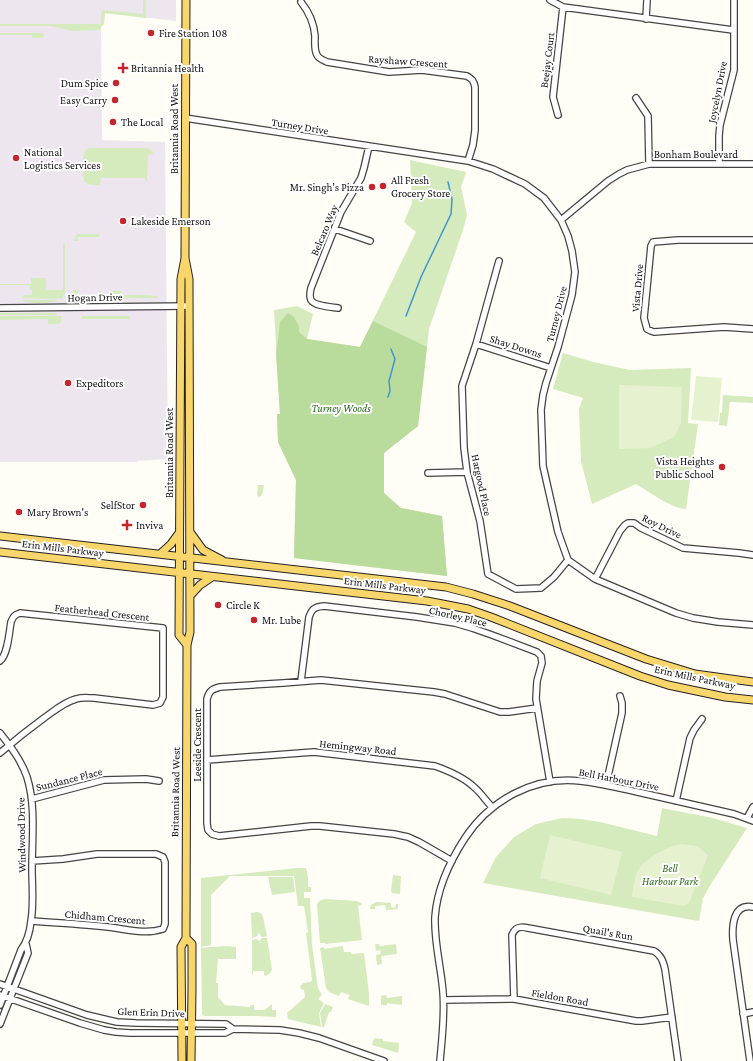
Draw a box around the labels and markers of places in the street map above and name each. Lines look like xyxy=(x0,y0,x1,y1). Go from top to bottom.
place label: Fire Station 108 xyxy=(159,27,227,39)
marker: Fire Station 108 xyxy=(146,28,156,38)
place label: Britannia Health xyxy=(131,62,204,74)
marker: Britannia Health xyxy=(118,63,128,73)
place label: Dum Spice xyxy=(61,77,108,90)
marker: Dum Spice xyxy=(111,78,121,88)
place label: Easy Carry xyxy=(60,94,108,107)
marker: Easy Carry xyxy=(110,95,120,105)
place label: The Local xyxy=(121,116,163,128)
marker: The Local xyxy=(108,117,118,127)
place label: National Logistics Services xyxy=(24,146,100,172)
marker: National Logistics Services xyxy=(11,153,21,163)
place label: All Fresh Grocery Store xyxy=(391,174,450,200)
place label: Mr. Singh’s Pizza xyxy=(290,181,364,194)
marker: All Fresh Grocery Store xyxy=(378,181,388,191)
marker: Mr. Singh’s Pizza xyxy=(367,182,377,192)
place label: Lakeside Emerson xyxy=(131,215,211,227)
marker: Lakeside Emerson xyxy=(118,216,128,226)
place label: Expeditors xyxy=(76,377,123,390)
marker: Expeditors xyxy=(63,378,73,388)
place label: Vista Heights Public School xyxy=(655,455,714,480)
marker: Vista Heights Public School xyxy=(717,462,727,472)
place label: SelfStor xyxy=(101,499,135,511)
marker: SelfStor xyxy=(138,500,148,510)
place label: Mary Brown's xyxy=(27,506,88,519)
marker: Mary Brown's xyxy=(14,507,24,517)
marker: Inviva xyxy=(121,519,133,531)
place label: Inviva xyxy=(136,519,163,531)
place label: Circle K xyxy=(226,599,260,611)
marker: Circle K xyxy=(213,600,223,610)
place label: Mr. Lube xyxy=(262,614,301,626)
marker: Mr. Lube xyxy=(249,615,259,625)

